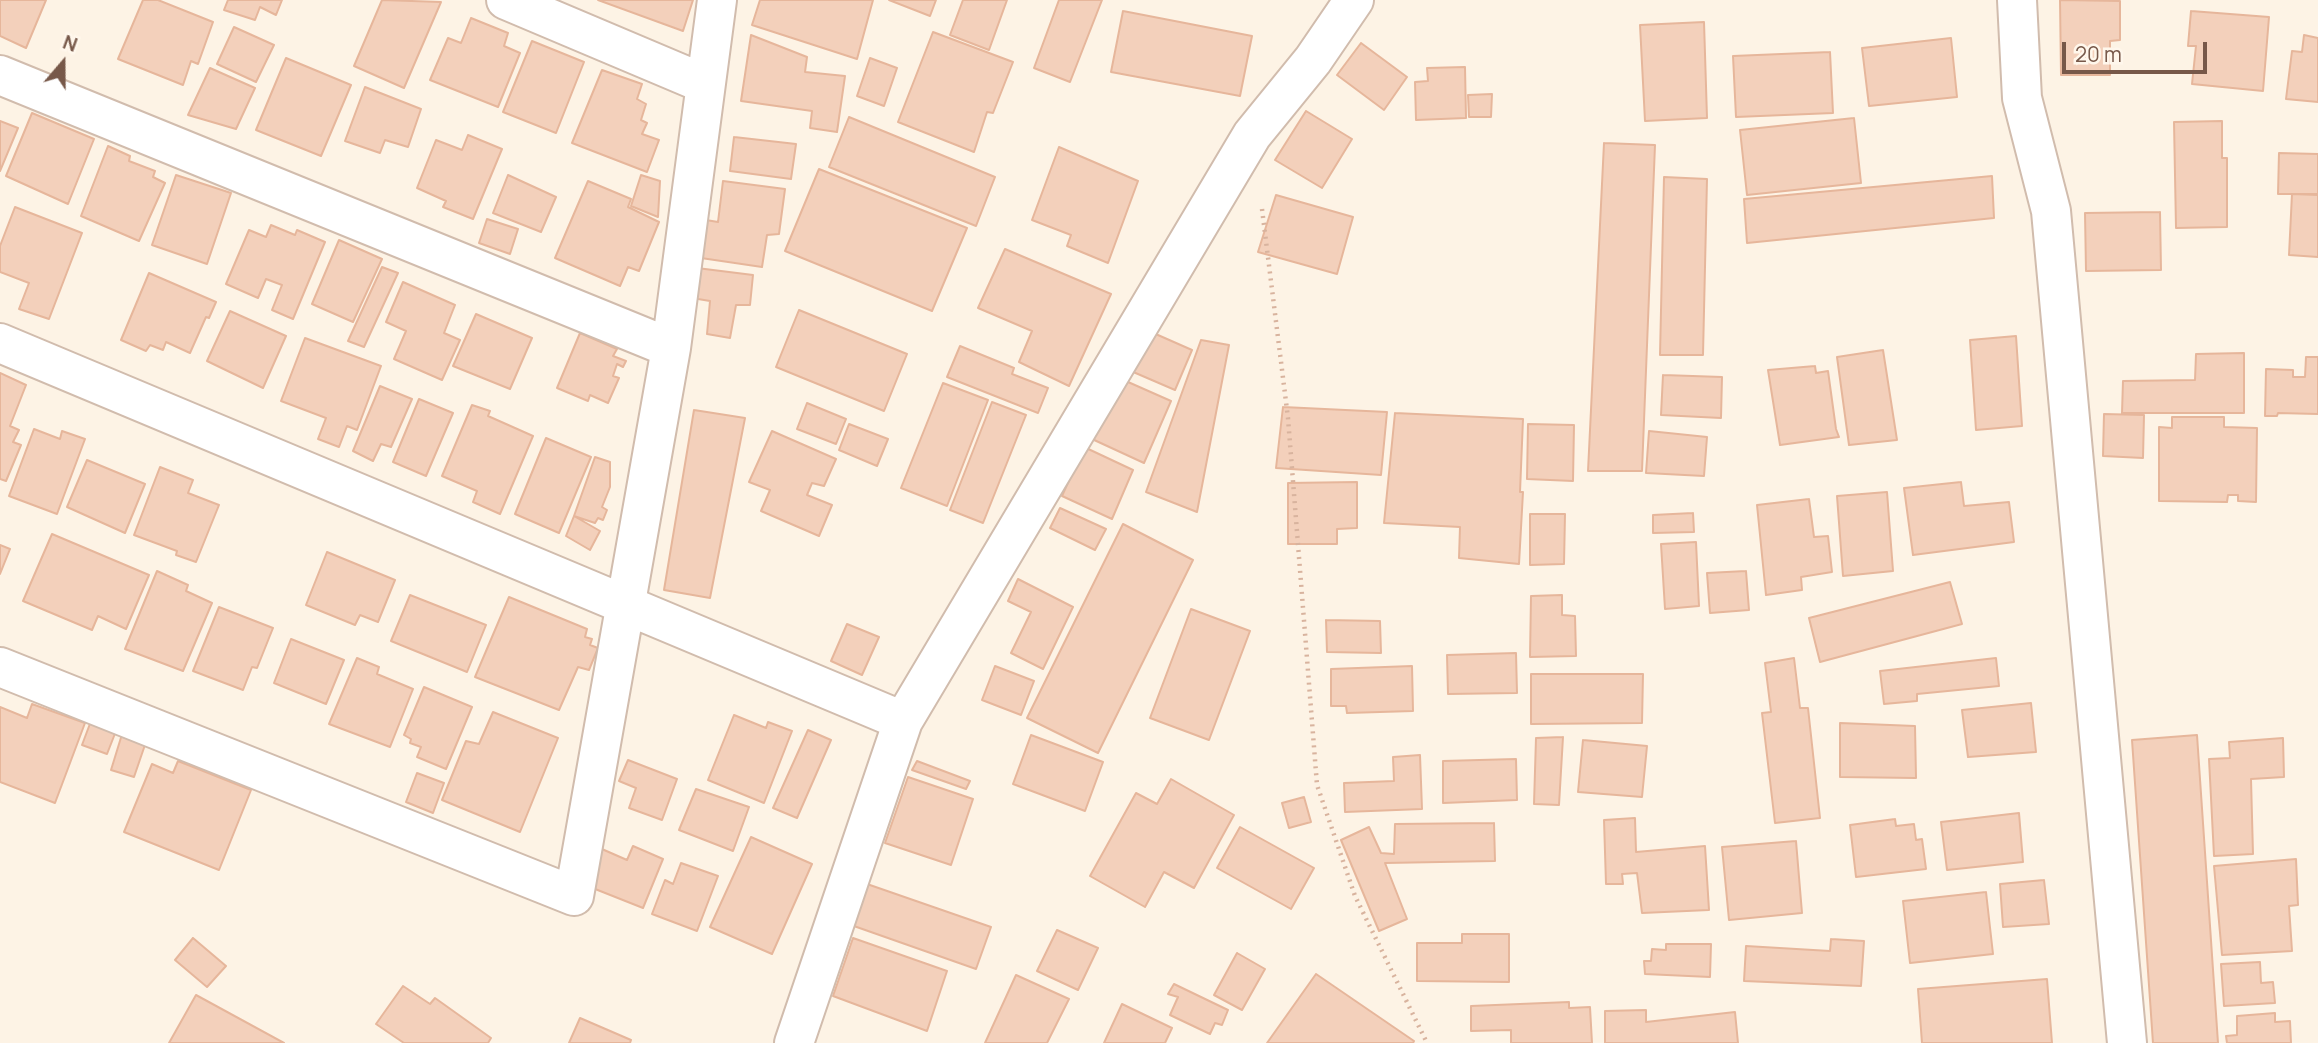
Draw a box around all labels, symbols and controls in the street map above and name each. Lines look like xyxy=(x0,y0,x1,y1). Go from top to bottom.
north arrow xyxy=(28,28,98,98)
scale bar xyxy=(2066,28,2211,72)
text: N xyxy=(59,29,81,58)
text: 20 m xyxy=(2075,40,2122,68)

